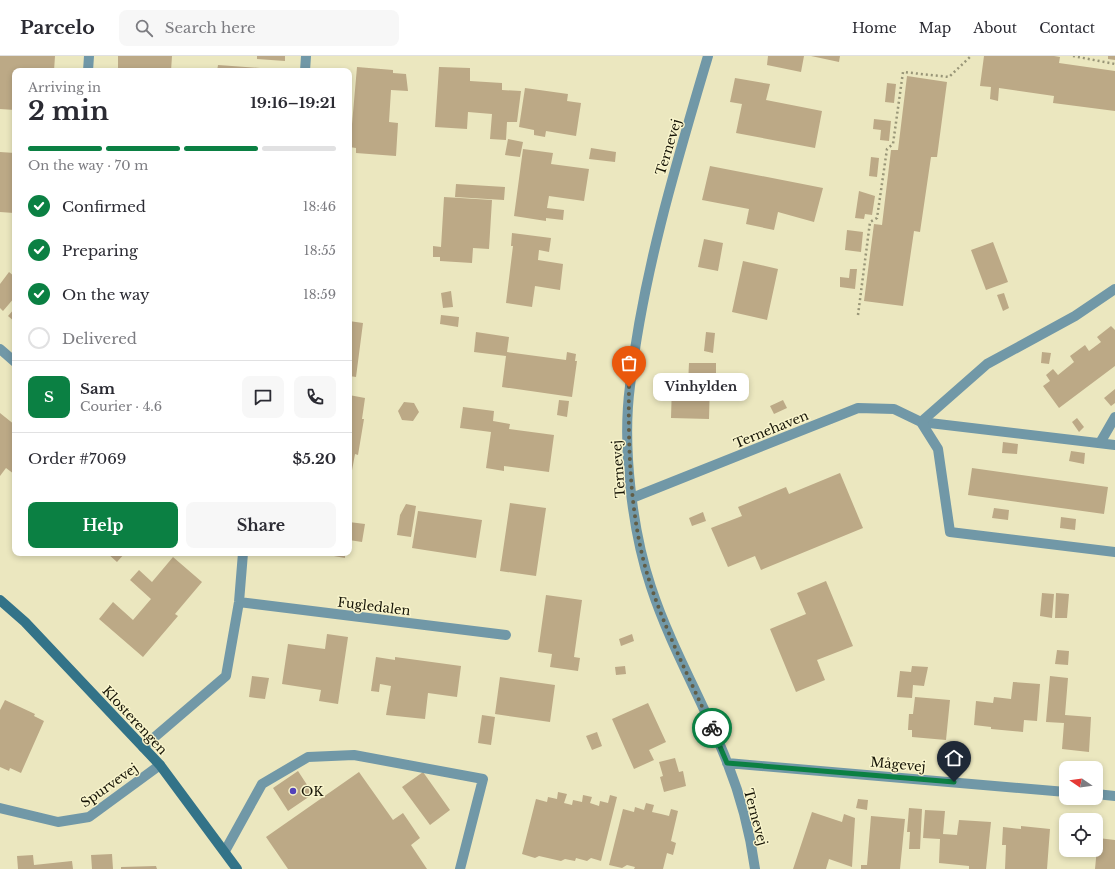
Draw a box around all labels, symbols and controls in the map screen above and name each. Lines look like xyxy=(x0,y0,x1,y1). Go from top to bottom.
search box xyxy=(119,10,399,46)
text: Parcelo xyxy=(20,16,95,39)
icon: search xyxy=(133,17,155,39)
text: Search here xyxy=(165,18,256,37)
text: Home xyxy=(852,19,897,37)
text: Map xyxy=(919,19,951,37)
text: About xyxy=(973,19,1017,37)
text: Contact xyxy=(1039,19,1095,37)
text: Arriving in xyxy=(28,79,101,96)
text: 19:16–19:21 xyxy=(250,93,336,112)
text: 2 min xyxy=(28,95,109,127)
street label: Ternevej xyxy=(652,117,685,177)
text: On the way · 70 m xyxy=(28,157,148,174)
icon: check xyxy=(28,195,50,217)
text: Confirmed xyxy=(62,197,146,216)
text: 18:46 xyxy=(303,198,336,215)
icon: check xyxy=(28,239,50,261)
text: Preparing xyxy=(62,241,138,260)
text: 18:55 xyxy=(304,242,336,259)
icon: check xyxy=(28,283,50,305)
text: On the way xyxy=(62,285,150,304)
text: 18:59 xyxy=(303,286,336,303)
text: Delivered xyxy=(62,329,137,348)
pin xyxy=(612,346,646,387)
icon: bag xyxy=(618,352,640,374)
callout: Vinhylden xyxy=(653,373,749,401)
button: chat xyxy=(242,376,284,418)
button: phone xyxy=(294,376,336,418)
text: Vinhylden xyxy=(665,378,737,395)
text: Sam xyxy=(80,379,115,398)
text: S xyxy=(44,387,54,406)
text: Courier · 4.6 xyxy=(80,398,162,415)
street label: Ternehaven xyxy=(731,407,811,452)
street label: Ternevej xyxy=(608,439,629,498)
text: Order #7069 xyxy=(28,449,127,468)
text: $5.20 xyxy=(292,449,336,468)
button: Help xyxy=(28,502,178,548)
button: Share xyxy=(186,502,336,548)
street label: Fugledalen xyxy=(336,594,411,619)
street label: Klosterengen xyxy=(99,682,171,758)
courier xyxy=(692,708,732,748)
icon: bike xyxy=(701,717,723,739)
pin xyxy=(937,741,971,782)
icon: home xyxy=(943,747,965,769)
street label: Mågevej xyxy=(870,754,926,775)
street label: Spurvevej xyxy=(77,760,141,811)
north arrow xyxy=(1059,761,1103,805)
map controls xyxy=(1059,761,1103,857)
place label: OK xyxy=(301,783,324,800)
marker: OK xyxy=(288,786,298,796)
street label: Ternevej xyxy=(740,787,771,847)
button: locate xyxy=(1059,813,1103,857)

